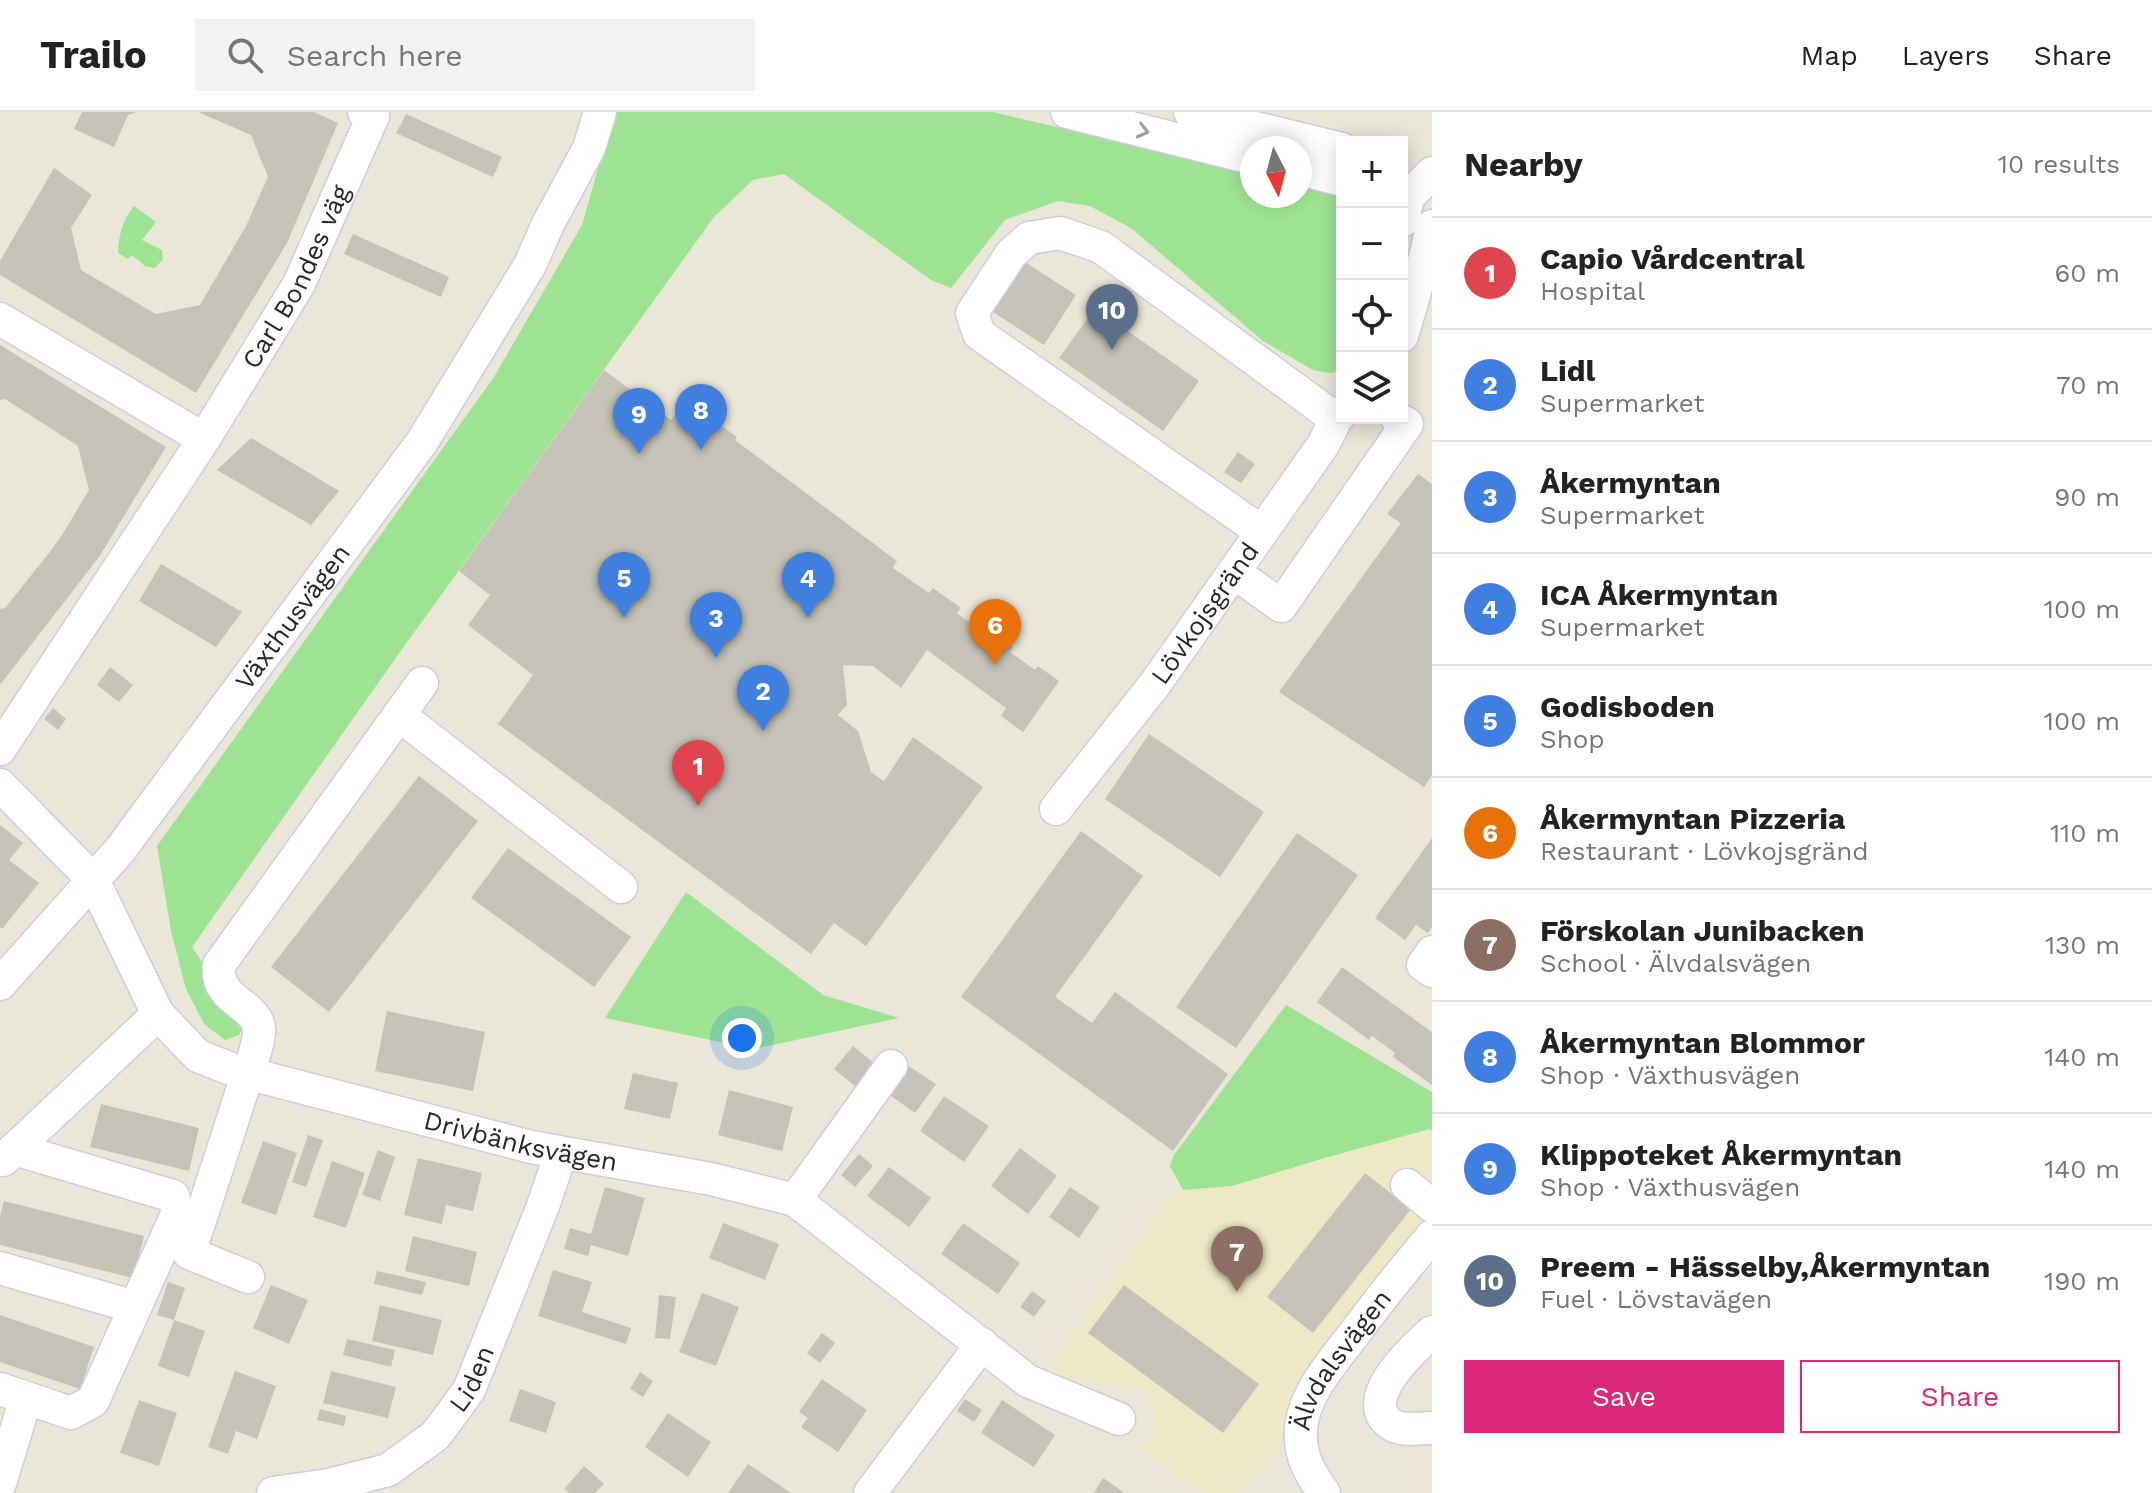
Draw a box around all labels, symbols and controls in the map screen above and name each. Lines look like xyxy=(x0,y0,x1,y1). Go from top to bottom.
search box xyxy=(195,19,755,91)
text: Trailo xyxy=(40,33,147,77)
icon: search xyxy=(223,33,267,77)
text: Search here xyxy=(287,38,463,73)
text: Map xyxy=(1801,39,1858,72)
text: Layers xyxy=(1902,39,1990,72)
text: Share xyxy=(2034,39,2112,72)
one-way arrow xyxy=(1136,121,1149,138)
north arrow xyxy=(1240,136,1312,208)
map controls xyxy=(1336,136,1408,424)
button: + xyxy=(1336,136,1408,208)
text: Nearby xyxy=(1464,144,1583,184)
text: 10 results xyxy=(1998,149,2120,179)
street label: Carl Bondes väg xyxy=(236,180,356,374)
button: − xyxy=(1336,208,1408,280)
text: Capio Vårdcentral xyxy=(1540,241,1805,276)
text: 1 xyxy=(1484,258,1496,288)
text: 60 m xyxy=(2054,258,2120,288)
text: Hospital xyxy=(1540,276,1645,306)
button: locate xyxy=(1336,280,1408,352)
pin: 10 xyxy=(1086,284,1138,350)
button: layers xyxy=(1336,352,1408,424)
text: Lidl xyxy=(1540,353,1595,388)
text: 2 xyxy=(1482,370,1498,400)
text: 70 m xyxy=(2056,370,2120,400)
pin: 8 xyxy=(675,384,727,450)
pin: 9 xyxy=(613,388,665,454)
text: Supermarket xyxy=(1540,388,1704,418)
text: Åkermyntan xyxy=(1540,465,1721,500)
text: 3 xyxy=(1482,482,1498,512)
text: 90 m xyxy=(2054,482,2120,512)
text: Supermarket xyxy=(1540,500,1704,530)
street label: Lövkojsgränd xyxy=(1145,537,1265,690)
street label: Växthusvägen xyxy=(229,538,356,695)
pin: 5 xyxy=(598,552,650,618)
pin: 4 xyxy=(782,552,834,618)
text: ICA Åkermyntan xyxy=(1540,577,1778,612)
pin: 3 xyxy=(690,592,742,658)
text: 4 xyxy=(1482,594,1498,624)
text: 100 m xyxy=(2044,594,2120,624)
pin: 6 xyxy=(969,599,1021,665)
text: Supermarket xyxy=(1540,612,1704,642)
pin: 2 xyxy=(737,665,789,731)
text: Godisboden xyxy=(1540,689,1715,724)
text: 5 xyxy=(1482,706,1498,736)
text: 100 m xyxy=(2044,706,2120,736)
text: Shop xyxy=(1540,724,1605,754)
pin: 1 xyxy=(672,740,724,806)
text: Åkermyntan Pizzeria xyxy=(1540,801,1845,836)
text: 6 xyxy=(1482,818,1498,848)
text: 110 m xyxy=(2050,818,2120,848)
text: Restaurant · Lövkojsgränd xyxy=(1540,836,1869,866)
text: Förskolan Junibacken xyxy=(1540,913,1865,948)
text: 7 xyxy=(1482,930,1498,960)
text: 130 m xyxy=(2045,930,2120,960)
text: School · Älvdalsvägen xyxy=(1540,948,1811,978)
your location xyxy=(722,1018,762,1058)
text: Åkermyntan Blommor xyxy=(1540,1025,1865,1060)
text: 8 xyxy=(1482,1042,1498,1072)
text: 140 m xyxy=(2044,1042,2120,1072)
text: Shop · Växthusvägen xyxy=(1540,1060,1800,1090)
street label: Drivbänksvägen xyxy=(421,1105,620,1177)
text: Klippoteket Åkermyntan xyxy=(1540,1137,1902,1172)
text: 9 xyxy=(1482,1154,1498,1184)
text: 140 m xyxy=(2044,1154,2120,1184)
text: Shop · Växthusvägen xyxy=(1540,1172,1800,1202)
pin: 7 xyxy=(1211,1226,1263,1292)
text: Preem - Hässelby,Åkermyntan xyxy=(1540,1249,1990,1284)
text: 10 xyxy=(1476,1266,1504,1296)
text: 190 m xyxy=(2044,1266,2120,1296)
street label: Älvdalsvägen xyxy=(1286,1284,1397,1433)
text: Fuel · Lövstavägen xyxy=(1540,1284,1772,1314)
street label: Liden xyxy=(443,1341,500,1418)
button: Save xyxy=(1464,1360,1784,1433)
button: Share xyxy=(1800,1360,2120,1433)

